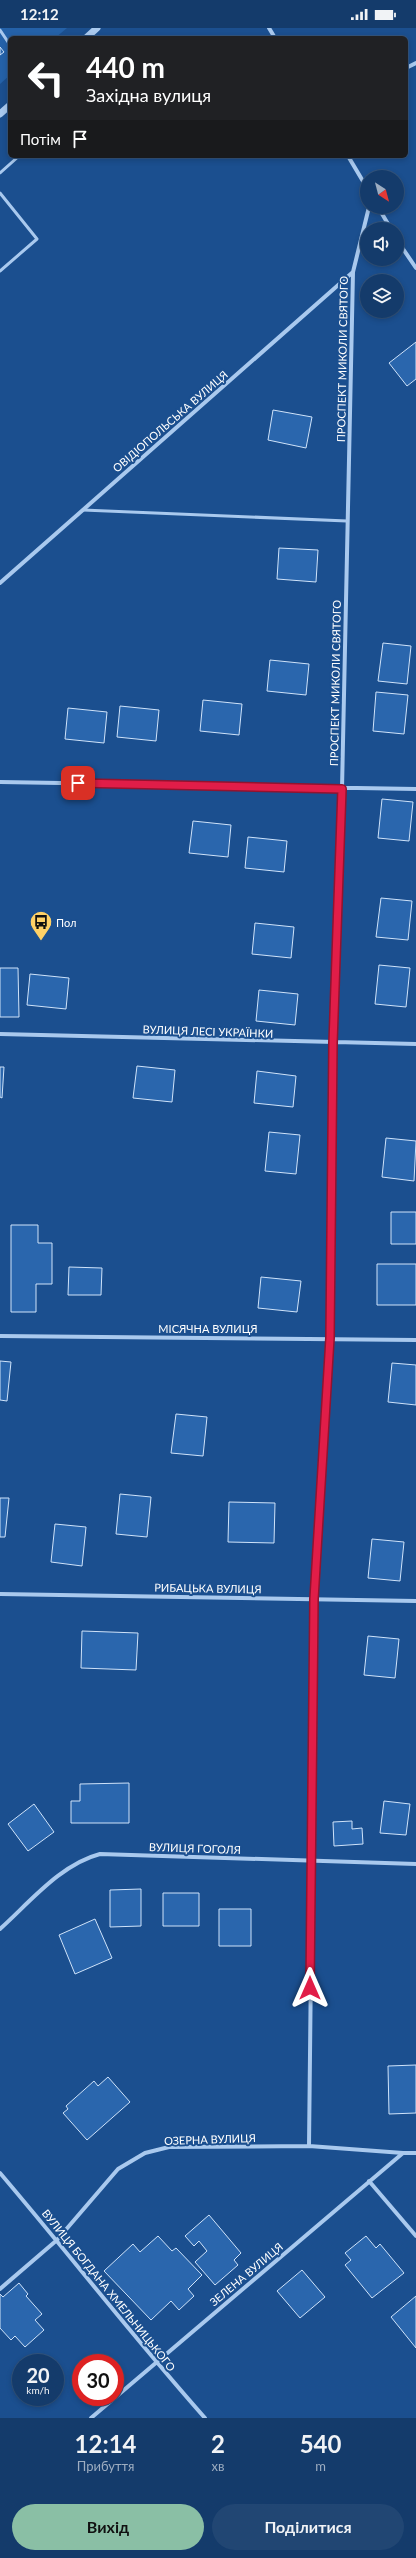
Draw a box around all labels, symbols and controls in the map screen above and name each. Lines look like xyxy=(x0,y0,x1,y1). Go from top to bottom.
text: 12:12 xyxy=(20,5,59,23)
text: 440 m xyxy=(86,50,165,84)
icon: left xyxy=(20,52,72,104)
text: Західна вулиця xyxy=(86,84,211,106)
icon: arrive xyxy=(69,128,91,150)
text: Потім xyxy=(20,130,61,148)
north arrow xyxy=(360,170,404,214)
map controls xyxy=(360,170,404,318)
button: sound xyxy=(360,222,404,266)
button: layers xyxy=(360,274,404,318)
street label: ПРОСПЕКТ МИКОЛИ СВЯТОГО xyxy=(334,276,350,442)
street label: ОВІДІОПОЛЬСЬКА ВУЛИЦЯ xyxy=(110,368,230,474)
street label: ПРОСПЕКТ МИКОЛИ СВЯТОГО xyxy=(327,600,343,766)
pin xyxy=(61,766,95,800)
icon: arrive xyxy=(67,772,89,794)
bus stop icon: Пол xyxy=(28,909,54,942)
place label: Пол xyxy=(56,916,76,929)
street label: ВУЛИЦЯ ЛЕСІ УКРАЇНКИ xyxy=(142,1022,274,1040)
street label: МІСЯЧНА ВУЛИЦЯ xyxy=(158,1322,258,1335)
street label: РИБАЦЬКА ВУЛИЦЯ xyxy=(154,1581,262,1595)
street label: ВУЛИЦЯ ГОГОЛЯ xyxy=(149,1840,241,1856)
position arrow xyxy=(289,1967,331,2009)
street label: ОЗЕРНА ВУЛИЦЯ xyxy=(164,2131,256,2147)
street label: ВУЛИЦЯ БОГДАНА ХМЕЛЬНИЦЬКОГО xyxy=(40,2207,178,2374)
street label: ЗЕЛЕНА ВУЛИЦЯ xyxy=(207,2240,285,2308)
speed limit sign: 30 xyxy=(72,2354,124,2406)
text: 20 xyxy=(26,2363,50,2387)
text: km/h xyxy=(26,2384,50,2396)
text: 12:14 xyxy=(75,2429,136,2458)
text: 2 xyxy=(211,2429,225,2458)
text: 540 xyxy=(300,2429,341,2458)
text: Прибуття xyxy=(77,2458,134,2474)
text: хв xyxy=(212,2458,225,2474)
text: m xyxy=(315,2458,326,2474)
button: Вихід xyxy=(12,2504,204,2550)
button: Поділитися xyxy=(212,2504,404,2550)

